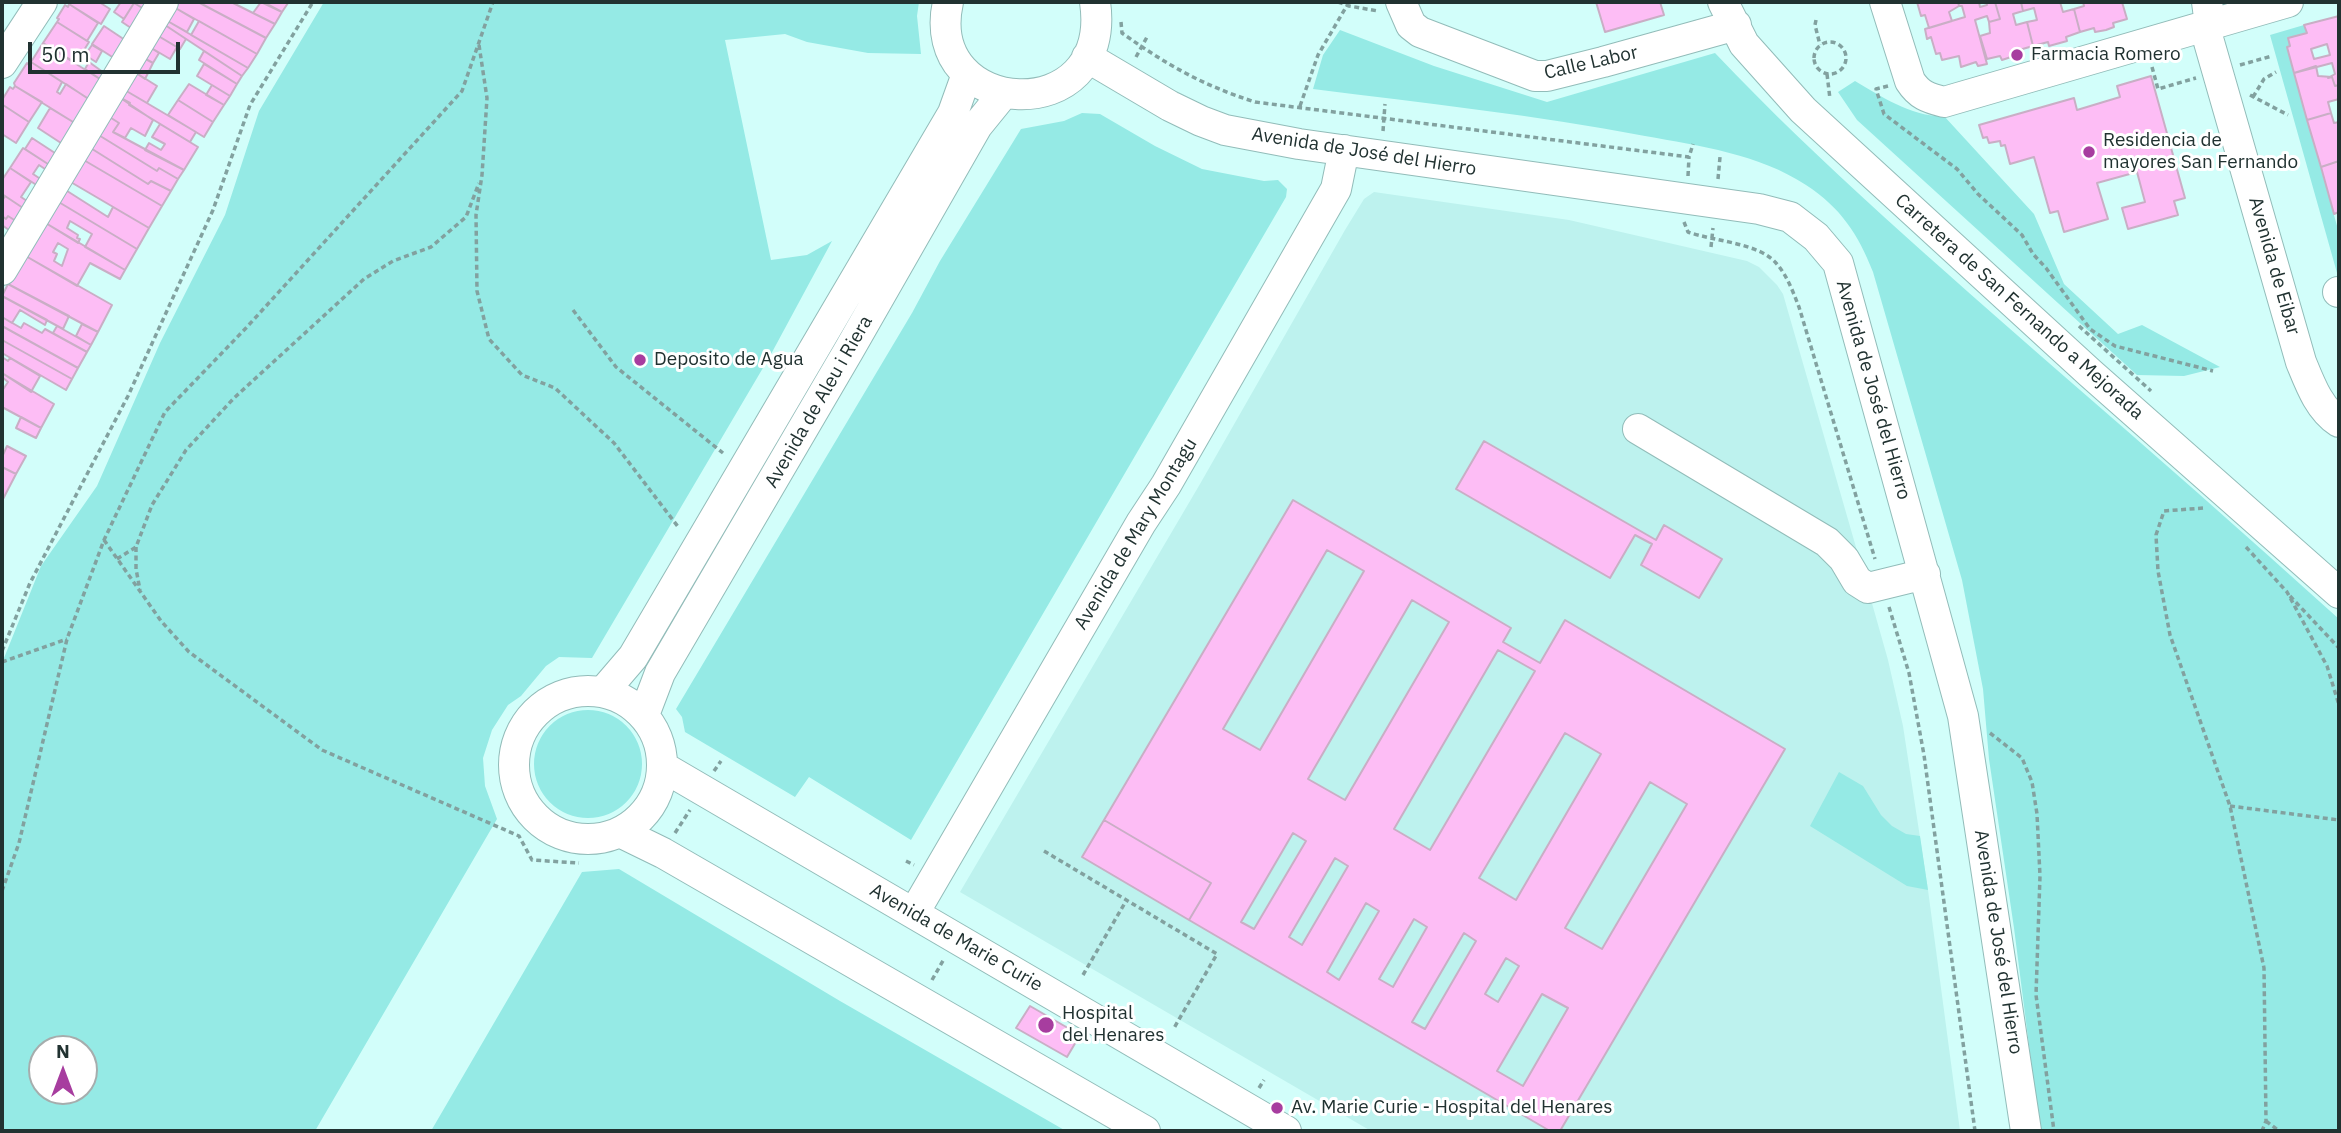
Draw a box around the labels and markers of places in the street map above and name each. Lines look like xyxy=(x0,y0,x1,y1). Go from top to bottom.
place label: Farmacia Romero xyxy=(2031,44,2181,66)
marker: Farmacia Romero xyxy=(2009,47,2025,63)
place label: Residencia de mayores San Fernando xyxy=(2103,130,2298,174)
marker: Residencia de mayores San Fernando xyxy=(2081,144,2097,160)
place label: Deposito de Agua xyxy=(654,349,804,371)
marker: Deposito de Agua xyxy=(632,352,648,368)
place label: Hospital del Henares xyxy=(1062,1003,1164,1047)
marker: Hospital del Henares xyxy=(1036,1015,1056,1035)
place label: Av. Marie Curie - Hospital del Henares xyxy=(1291,1097,1612,1119)
marker: Av. Marie Curie - Hospital del Henares xyxy=(1269,1100,1285,1116)

